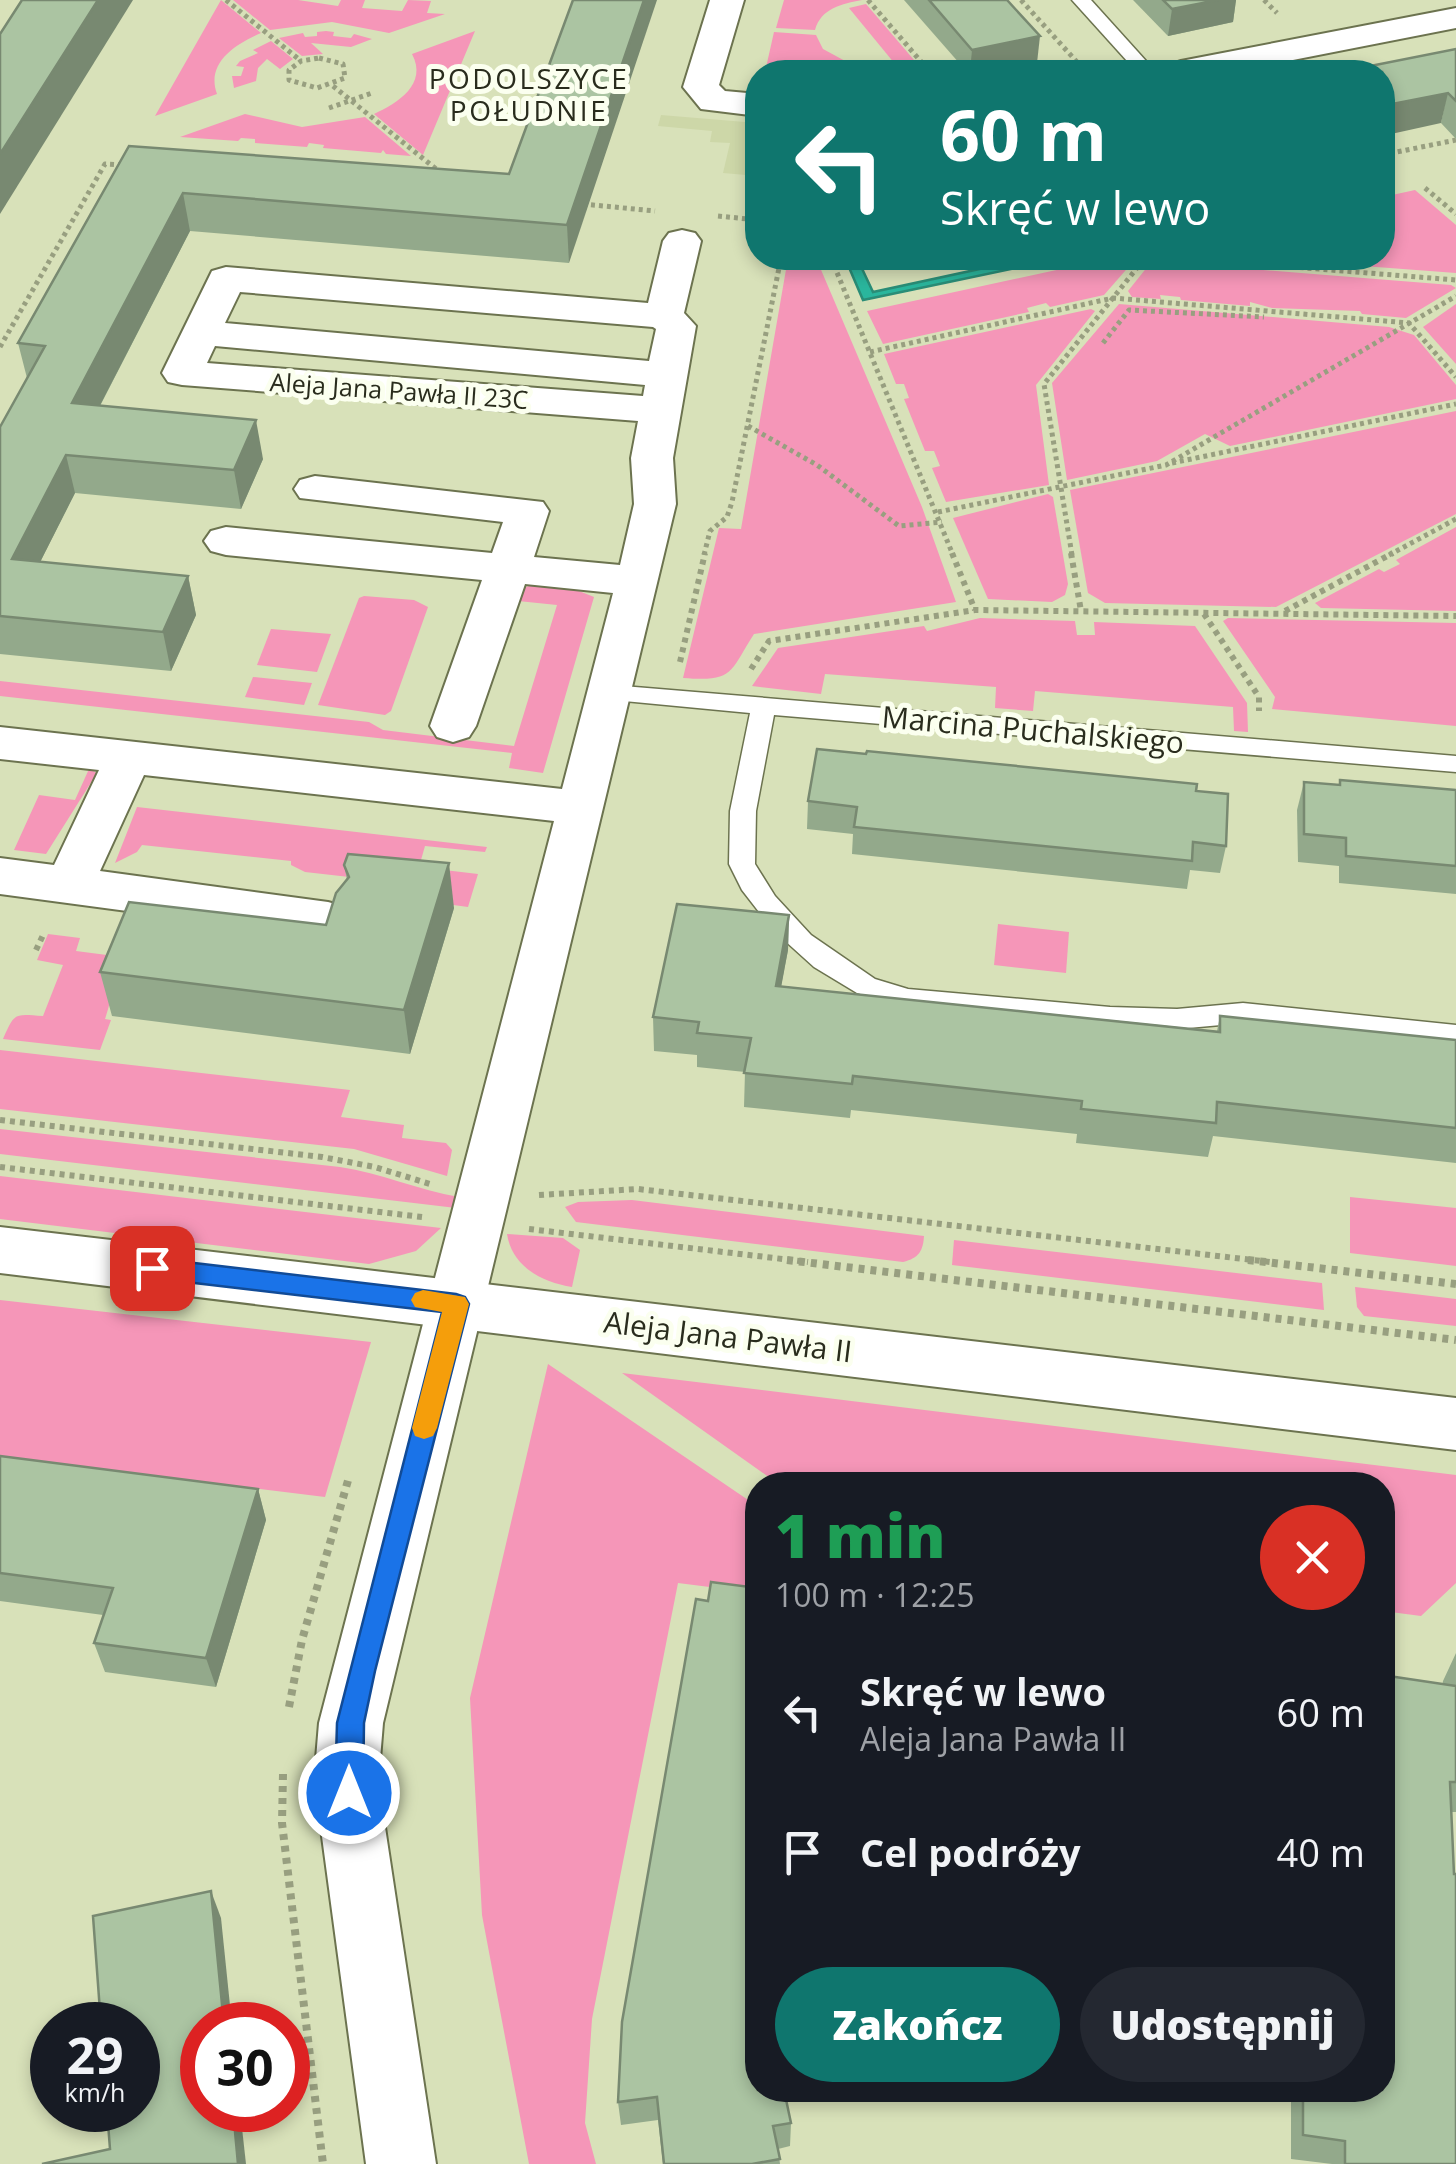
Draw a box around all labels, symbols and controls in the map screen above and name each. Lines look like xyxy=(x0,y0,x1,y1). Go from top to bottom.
district label: PODOLSZYCE POŁUDNIE xyxy=(429,59,629,129)
text: 60 m xyxy=(940,86,1107,182)
icon: left xyxy=(775,100,905,230)
text: Skręć w lewo xyxy=(940,177,1210,238)
street label: Aleja Jana Pawła II 23C xyxy=(269,364,529,416)
street label: Marcina Puchalskiego xyxy=(880,695,1186,763)
pin xyxy=(110,1226,195,1311)
icon: arrive xyxy=(125,1241,180,1296)
street label: Aleja Jana Pawła II xyxy=(602,1300,854,1372)
text: 1 min xyxy=(775,1494,945,1576)
button: close xyxy=(1260,1505,1365,1610)
text: 100 m · 12:25 xyxy=(775,1573,974,1616)
text: Skręć w lewo xyxy=(860,1665,1106,1717)
icon: left xyxy=(775,1685,830,1740)
text: 60 m xyxy=(1276,1686,1365,1738)
text: Aleja Jana Pawła II xyxy=(860,1717,1126,1760)
position arrow xyxy=(297,1741,401,1845)
icon: arrive xyxy=(775,1825,830,1880)
text: Cel podróży xyxy=(860,1826,1081,1878)
text: 40 m xyxy=(1276,1826,1365,1878)
button: Zakończ xyxy=(775,1967,1060,2082)
button: Udostępnij xyxy=(1080,1967,1365,2082)
speed limit sign: 30 xyxy=(180,2002,310,2132)
text: 29 xyxy=(66,2021,124,2089)
text: km/h xyxy=(65,2075,125,2109)

